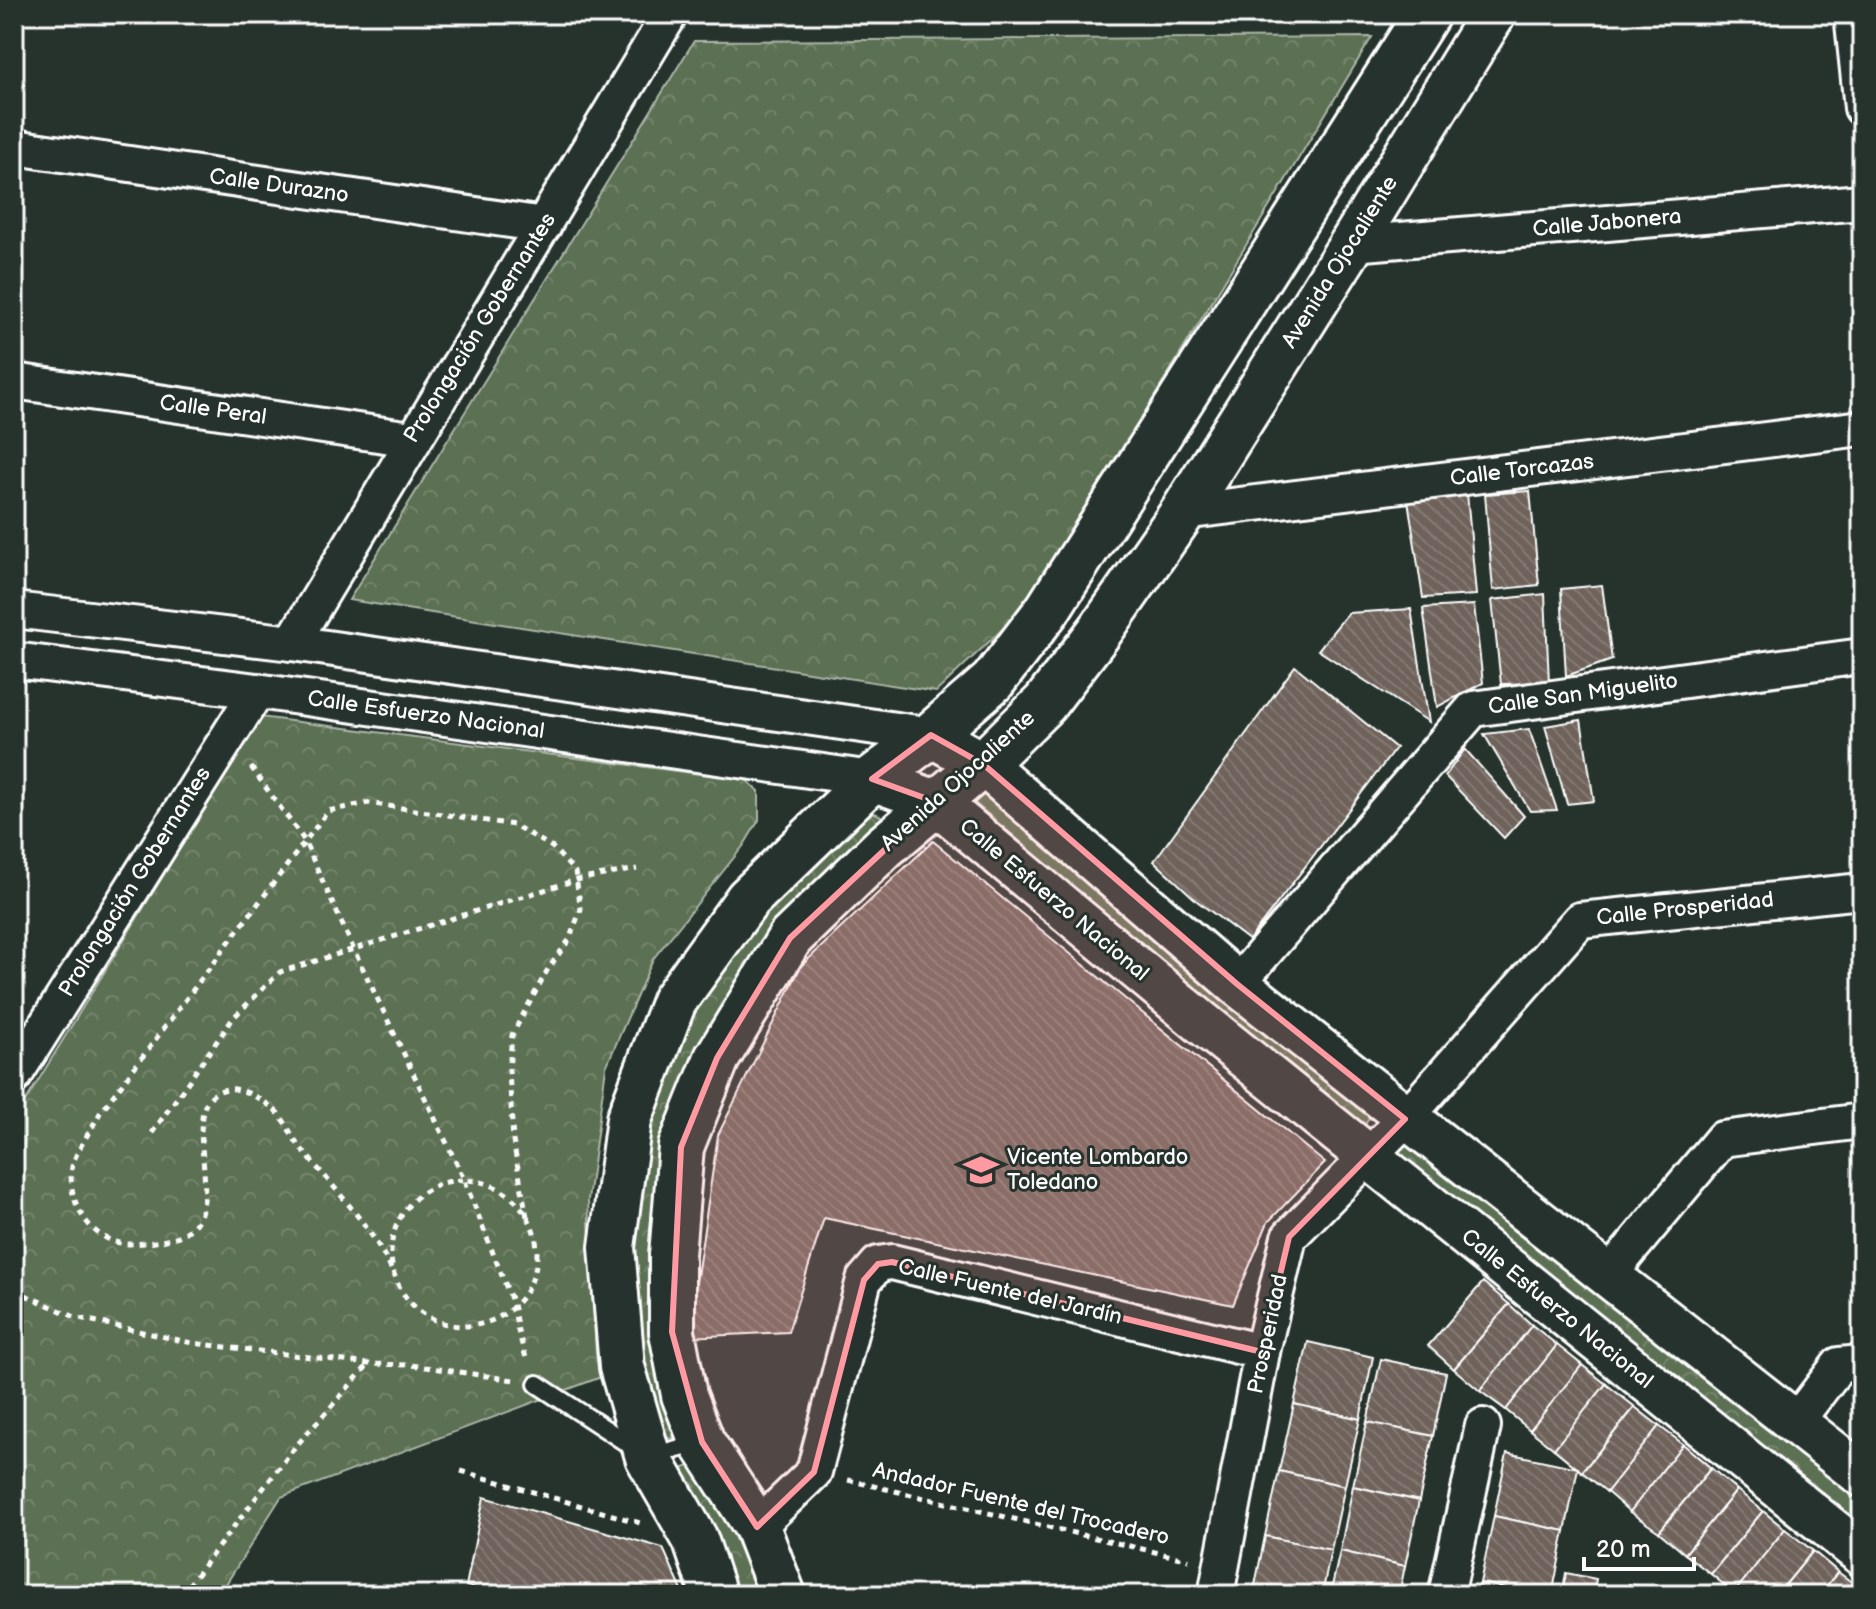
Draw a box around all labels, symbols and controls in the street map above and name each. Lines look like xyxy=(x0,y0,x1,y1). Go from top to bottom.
street label: Calle Durazno xyxy=(208,163,350,209)
street label: Avenida Ojocaliente xyxy=(1276,171,1404,353)
street label: Calle Jabonera xyxy=(1531,203,1683,243)
street label: Prolongación Gobernantes xyxy=(398,208,562,448)
street label: Calle Peral xyxy=(158,389,268,431)
street label: Calle Torcazas xyxy=(1449,448,1596,492)
street label: Calle San Miguelito xyxy=(1486,667,1680,721)
street label: Calle Esfuerzo Nacional xyxy=(306,685,546,745)
street label: Avenida Ojocaliente xyxy=(875,705,1041,857)
street label: Prolongación Gobernantes xyxy=(53,762,217,1002)
street label: Calle Esfuerzo Nacional xyxy=(954,813,1154,987)
street label: Calle Prosperidad xyxy=(1595,886,1775,932)
place label: Vicente Lombardo Toledano xyxy=(1007,1144,1188,1196)
school or university icon: Vicente Lombardo Toledano xyxy=(962,1151,1000,1189)
street label: Calle Esfuerzo Nacional xyxy=(1456,1223,1658,1395)
street label: Calle Fuente del Jardín xyxy=(895,1253,1125,1331)
street label: Prosperidad xyxy=(1242,1272,1294,1396)
street label: Andador Fuente del Trocadero xyxy=(870,1457,1172,1551)
scale bar xyxy=(1584,1521,1694,1571)
text: 20 m xyxy=(1596,1535,1651,1564)

